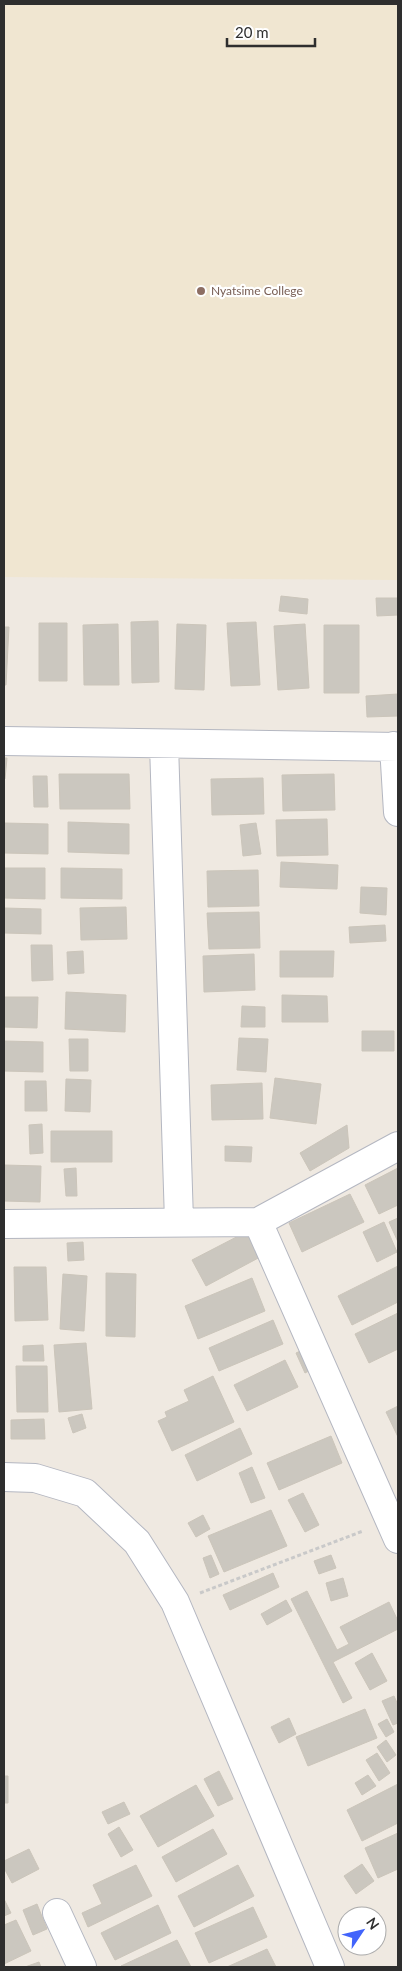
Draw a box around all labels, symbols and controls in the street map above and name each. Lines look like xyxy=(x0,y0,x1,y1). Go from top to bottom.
scale bar xyxy=(227,15,314,47)
text: 20 m xyxy=(235,23,269,41)
place label: Nyatsime College xyxy=(211,283,303,298)
marker: Nyatsime College xyxy=(195,285,207,297)
north arrow xyxy=(337,1906,387,1956)
text: N xyxy=(363,1914,383,1933)

